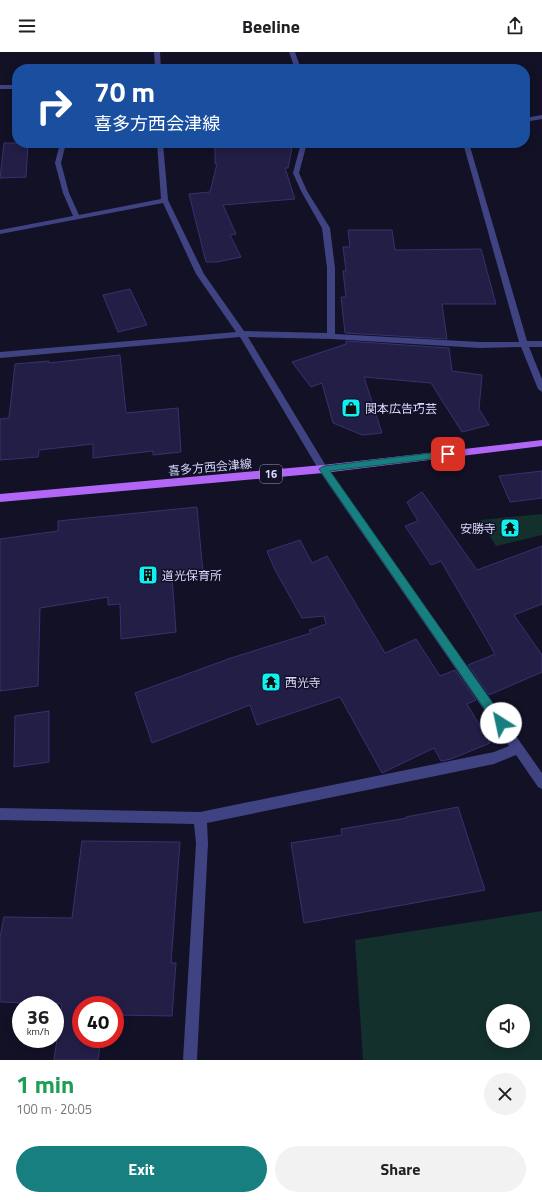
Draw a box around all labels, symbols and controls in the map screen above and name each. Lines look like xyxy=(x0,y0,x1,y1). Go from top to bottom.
text: Beeline xyxy=(242,13,300,40)
icon: menu xyxy=(16,15,38,37)
icon: share xyxy=(504,15,526,37)
text: 70 m xyxy=(94,70,155,113)
icon: right xyxy=(28,80,80,132)
text: 喜多方西会津線 xyxy=(94,110,220,137)
shop icon: 関本広告巧芸 xyxy=(340,397,362,419)
place label: 関本広告巧芸 xyxy=(365,399,437,418)
pin xyxy=(431,437,465,471)
icon: arrive xyxy=(437,443,459,465)
street label: 喜多方西会津線 xyxy=(167,454,253,480)
road number: 16 xyxy=(260,465,282,483)
temple icon: 安勝寺 xyxy=(499,517,521,539)
place label: 安勝寺 xyxy=(460,519,496,538)
building icon: 道光保育所 xyxy=(137,564,159,586)
place label: 道光保育所 xyxy=(162,566,222,585)
temple icon: 西光寺 xyxy=(260,671,282,693)
place label: 西光寺 xyxy=(285,673,321,692)
position arrow xyxy=(480,702,522,744)
speed limit sign: 40 xyxy=(72,996,124,1048)
text: 36 xyxy=(27,1001,49,1032)
map controls xyxy=(486,1004,530,1048)
button: sound xyxy=(486,1004,530,1048)
text: km/h xyxy=(27,1024,49,1039)
text: 1 min xyxy=(16,1066,74,1102)
button: close xyxy=(484,1073,526,1115)
text: 100 m · 20:05 xyxy=(16,1099,92,1119)
button: Exit xyxy=(16,1146,267,1192)
button: Share xyxy=(275,1146,526,1192)

